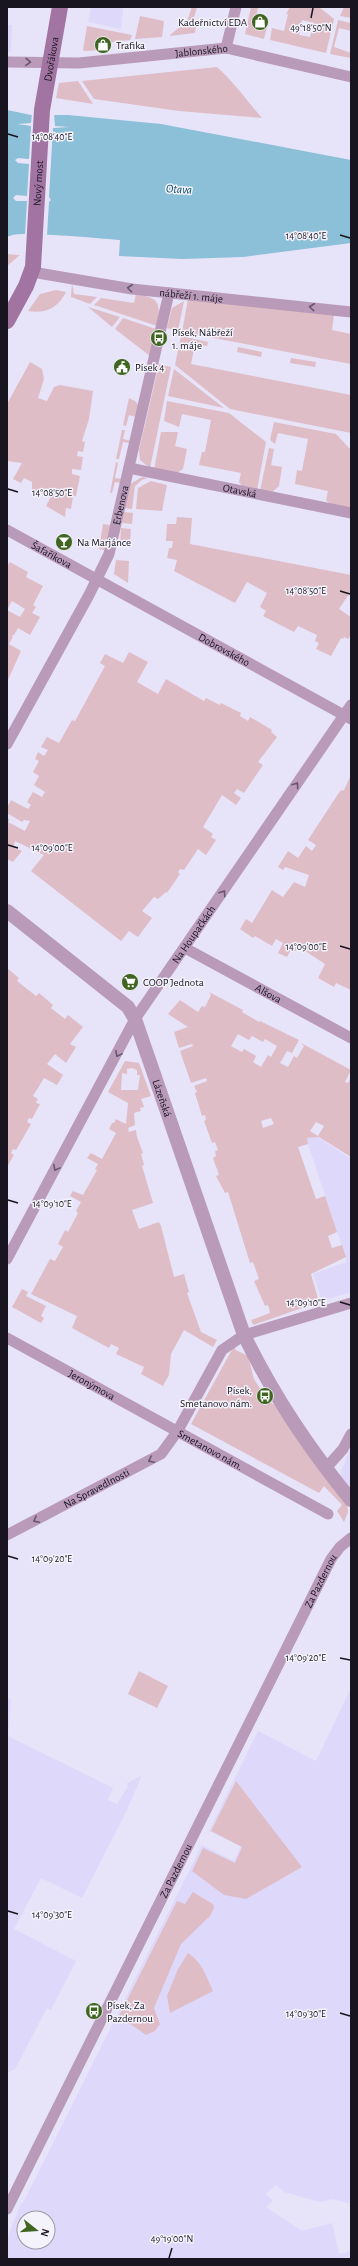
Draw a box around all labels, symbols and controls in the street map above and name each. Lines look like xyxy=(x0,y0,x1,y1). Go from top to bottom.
shop icon: Kadeřnictví EDA xyxy=(250,12,270,32)
place label: Kadeřnictví EDA xyxy=(178,17,248,28)
text: 49°18'50"N xyxy=(290,23,332,33)
shop icon: Trafika xyxy=(93,35,113,55)
street label: Dvořákova xyxy=(42,36,60,82)
place label: Trafika xyxy=(116,40,145,51)
street label: Jablonského xyxy=(175,42,228,59)
one-way arrow xyxy=(25,58,31,66)
text: 14°08'40"E xyxy=(32,132,72,142)
street label: Nový most xyxy=(31,160,45,206)
water label: Otava xyxy=(166,182,192,196)
text: 14°08'40"E xyxy=(286,231,326,241)
one-way arrow xyxy=(127,284,133,293)
street label: nábřeží 1. máje xyxy=(159,286,224,304)
one-way arrow xyxy=(309,303,315,312)
place label: Písek, Nábřeží 1. máje xyxy=(172,327,233,351)
bus stop icon: Písek, Nábřeží 1. máje xyxy=(149,328,169,348)
public building icon: Písek 4 xyxy=(112,357,132,377)
place label: Písek 4 xyxy=(135,362,165,373)
street label: Otavská xyxy=(222,482,258,499)
street label: Erbenova xyxy=(110,484,130,526)
text: 14°08'50"E xyxy=(32,488,72,498)
bar icon: Na Marjánce xyxy=(54,532,74,552)
place label: Na Marjánce xyxy=(77,537,131,548)
street label: Šafaříkova xyxy=(30,539,74,570)
text: 14°08'50"E xyxy=(286,586,326,596)
street label: Dobrovského xyxy=(197,631,252,668)
one-way arrow xyxy=(291,782,299,789)
text: 14°09'00"E xyxy=(32,843,73,853)
one-way arrow xyxy=(218,890,225,897)
street label: Na Houpačkách xyxy=(170,903,217,965)
text: 14°09'00"E xyxy=(286,942,327,952)
supermarket icon: COOP Jednota xyxy=(120,972,140,992)
place label: COOP Jednota xyxy=(143,977,204,988)
street label: Alšova xyxy=(254,982,283,1005)
one-way arrow xyxy=(115,1050,122,1057)
street label: Lázeňská xyxy=(151,1078,174,1118)
one-way arrow xyxy=(53,1164,61,1172)
text: 14°09'10"E xyxy=(32,1199,72,1209)
text: 14°09'10"E xyxy=(286,1298,326,1308)
street label: Jeronýmova xyxy=(67,1368,117,1402)
place label: Písek, Smetanovo nám. xyxy=(180,1385,252,1409)
bus stop icon: Písek, Smetanovo nám. xyxy=(255,1386,275,1406)
street label: Smetanovo nám. xyxy=(176,1427,245,1472)
one-way arrow xyxy=(148,1455,155,1462)
street label: Na Spravedlnosti xyxy=(62,1466,131,1510)
one-way arrow xyxy=(33,1515,40,1522)
street label: Za Pazdernou xyxy=(302,1551,339,1609)
text: 14°09'20"E xyxy=(32,1554,72,1564)
text: 14°09'20"E xyxy=(286,1653,326,1663)
street label: Za Pazdernou xyxy=(158,1842,194,1899)
text: 14°09'30"E xyxy=(32,1910,72,1920)
place label: Písek, Za Pazdernou xyxy=(107,2000,153,2024)
bus stop icon: Písek, Za Pazdernou xyxy=(84,2001,104,2021)
text: 14°09'30"E xyxy=(286,2009,326,2019)
north arrow xyxy=(16,2210,56,2250)
text: N xyxy=(39,2228,51,2238)
text: 49°19'00"N xyxy=(151,2234,193,2244)

